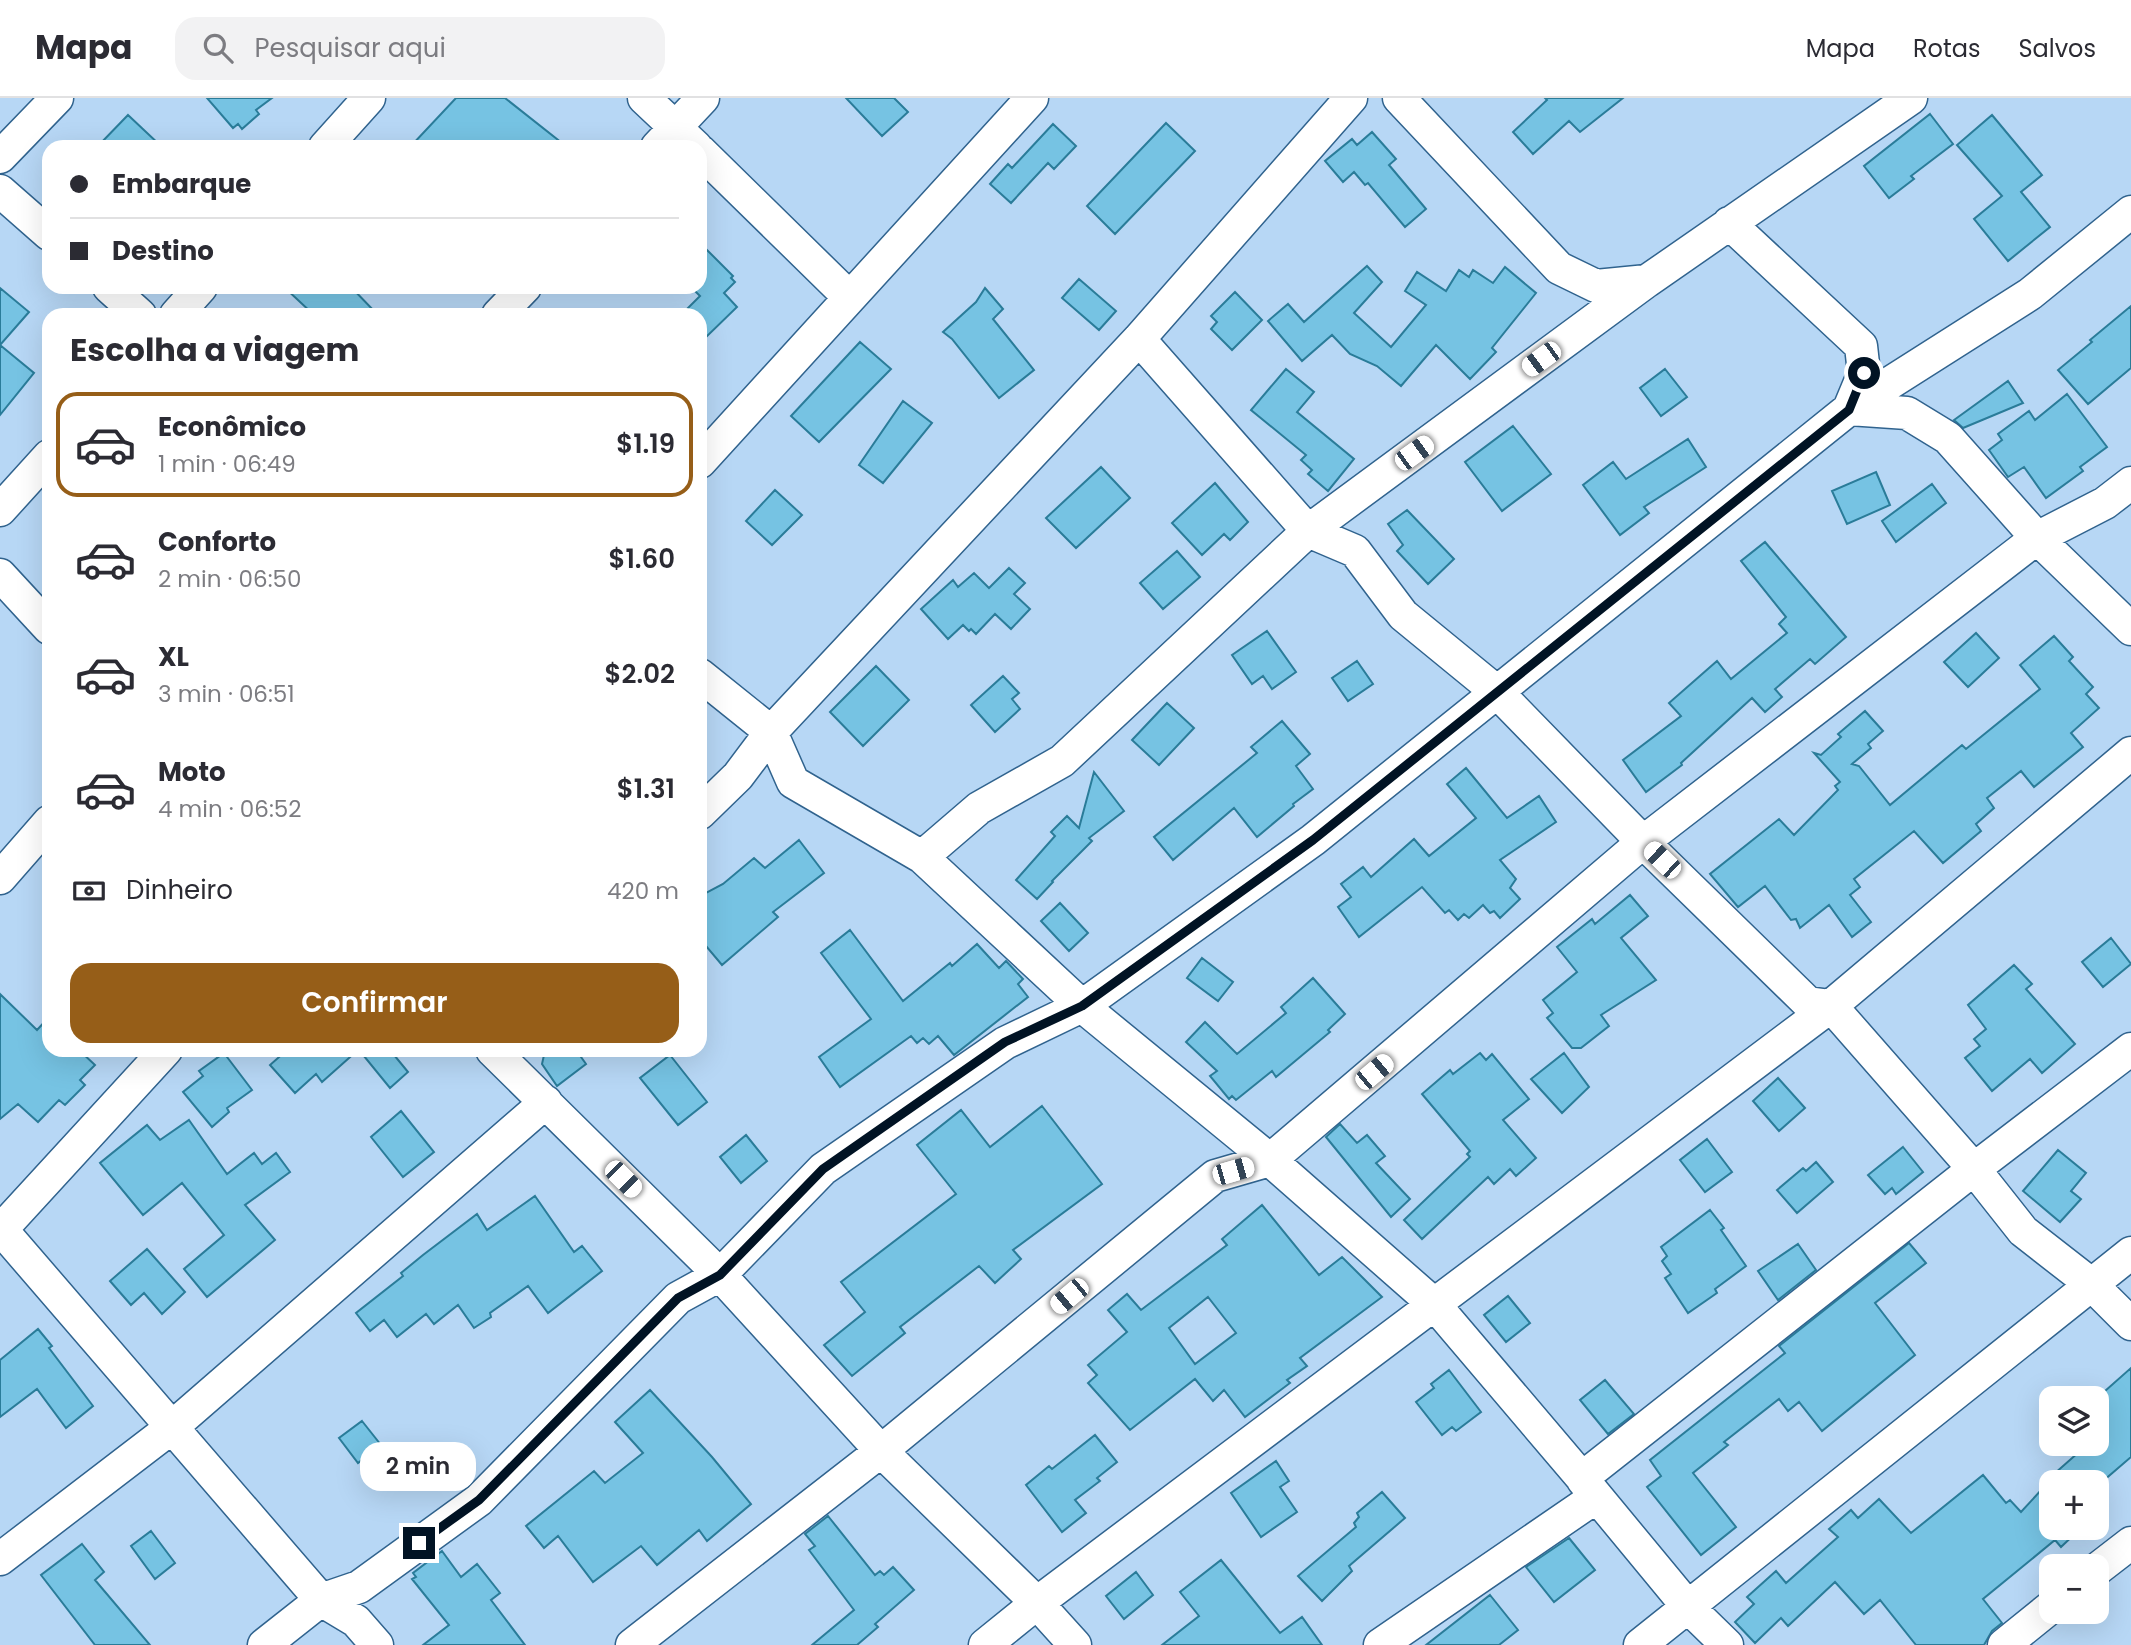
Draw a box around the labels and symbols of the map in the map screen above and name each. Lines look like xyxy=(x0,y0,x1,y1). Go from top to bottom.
car xyxy=(1518,338,1565,380)
route start xyxy=(1848,357,1880,389)
car xyxy=(1391,432,1438,474)
car xyxy=(1640,838,1685,882)
car xyxy=(1352,1050,1397,1094)
car xyxy=(1210,1155,1257,1187)
car xyxy=(601,1157,646,1201)
car xyxy=(1047,1274,1092,1318)
callout: 2 min xyxy=(361,1442,477,1490)
route end xyxy=(403,1527,435,1559)

